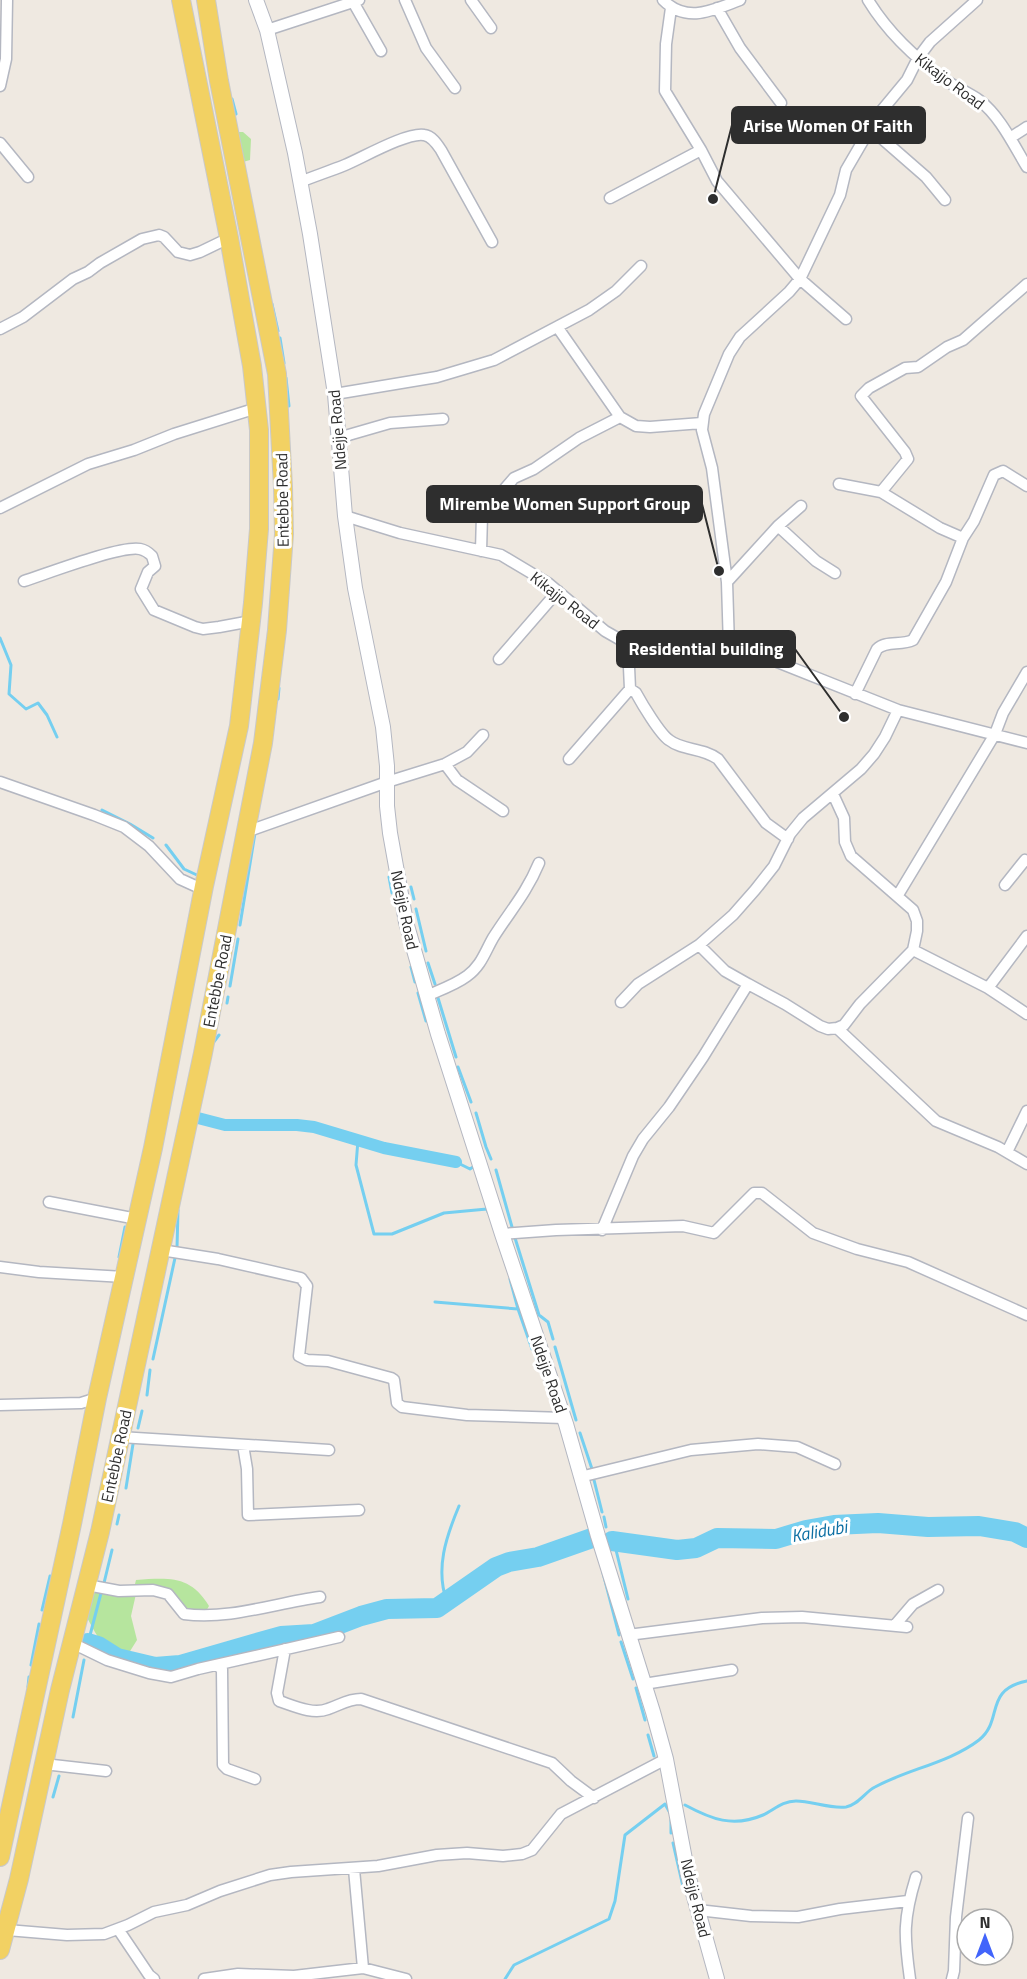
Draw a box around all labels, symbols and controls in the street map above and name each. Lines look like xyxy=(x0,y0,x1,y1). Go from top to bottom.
street label: Kikajjo Road xyxy=(910,47,990,115)
callout: Arise Women Of Faith xyxy=(732,107,925,143)
text: Arise Women Of Faith xyxy=(743,112,913,139)
street label: Ndejje Road xyxy=(322,389,352,471)
street label: Entebbe Road xyxy=(269,453,295,547)
callout: Mirembe Women Support Group xyxy=(427,486,702,522)
text: Mirembe Women Support Group xyxy=(439,490,691,517)
street label: Kikajjo Road xyxy=(525,565,605,635)
callout: Residential building xyxy=(617,631,795,667)
text: Residential building xyxy=(629,635,784,662)
street label: Ndejje Road xyxy=(385,868,425,952)
street label: Entebbe Road xyxy=(196,932,238,1030)
street label: Ndejje Road xyxy=(525,1332,573,1416)
street label: Entebbe Road xyxy=(94,1407,138,1505)
water label: Kalidubi xyxy=(789,1512,851,1549)
street label: Ndejje Road xyxy=(675,1856,717,1940)
north arrow xyxy=(955,1907,1015,1967)
text: N xyxy=(979,1910,991,1934)

